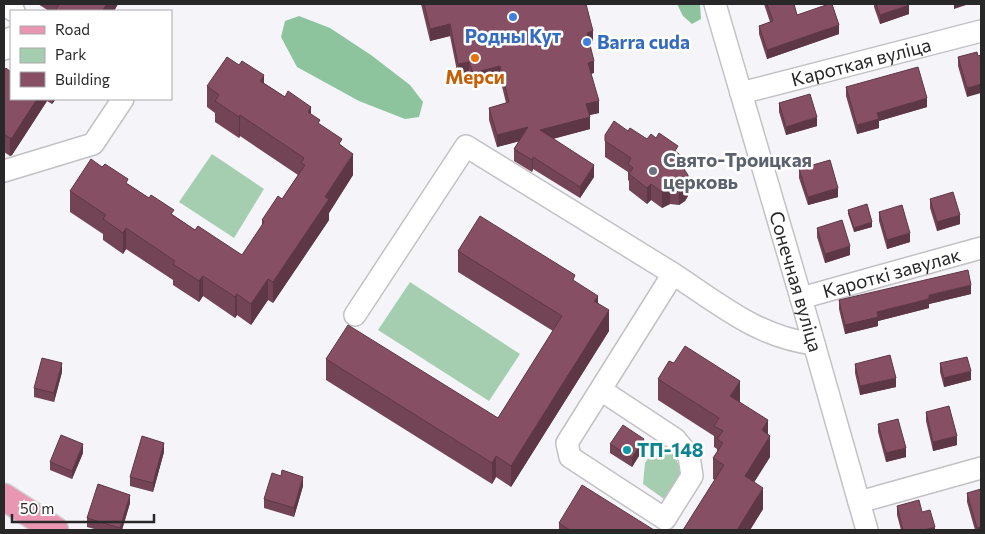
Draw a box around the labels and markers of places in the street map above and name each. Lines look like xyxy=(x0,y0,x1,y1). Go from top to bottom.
marker: Родны Кут xyxy=(507,11,519,23)
place label: Родны Кут xyxy=(465,24,561,47)
place label: Barra cuda xyxy=(597,30,690,53)
marker: Barra cuda xyxy=(581,36,593,48)
marker: Мерси xyxy=(469,52,481,64)
place label: Мерси xyxy=(445,65,505,88)
place label: Свято-Троицкая церковь xyxy=(663,148,812,193)
marker: Свято-Троицкая церковь xyxy=(647,165,659,177)
place label: ТП-148 xyxy=(637,438,704,461)
marker: ТП-148 xyxy=(621,444,633,456)

